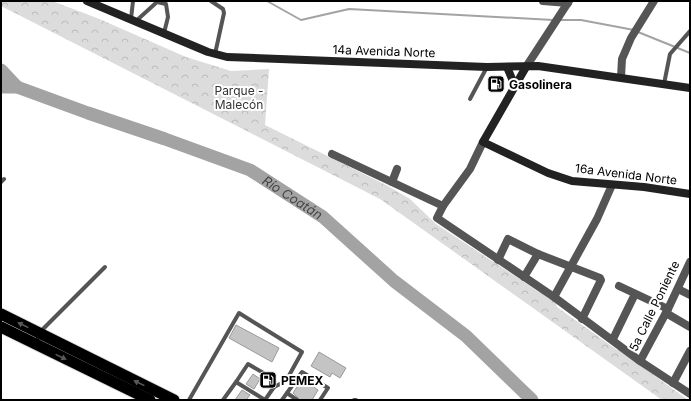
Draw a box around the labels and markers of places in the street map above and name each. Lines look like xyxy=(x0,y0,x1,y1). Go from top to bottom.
fuel station icon: Gasolinera xyxy=(486,74,506,94)
place label: Gasolinera xyxy=(509,77,572,92)
fuel station icon: PEMEX xyxy=(258,370,278,390)
place label: PEMEX xyxy=(281,373,324,388)

